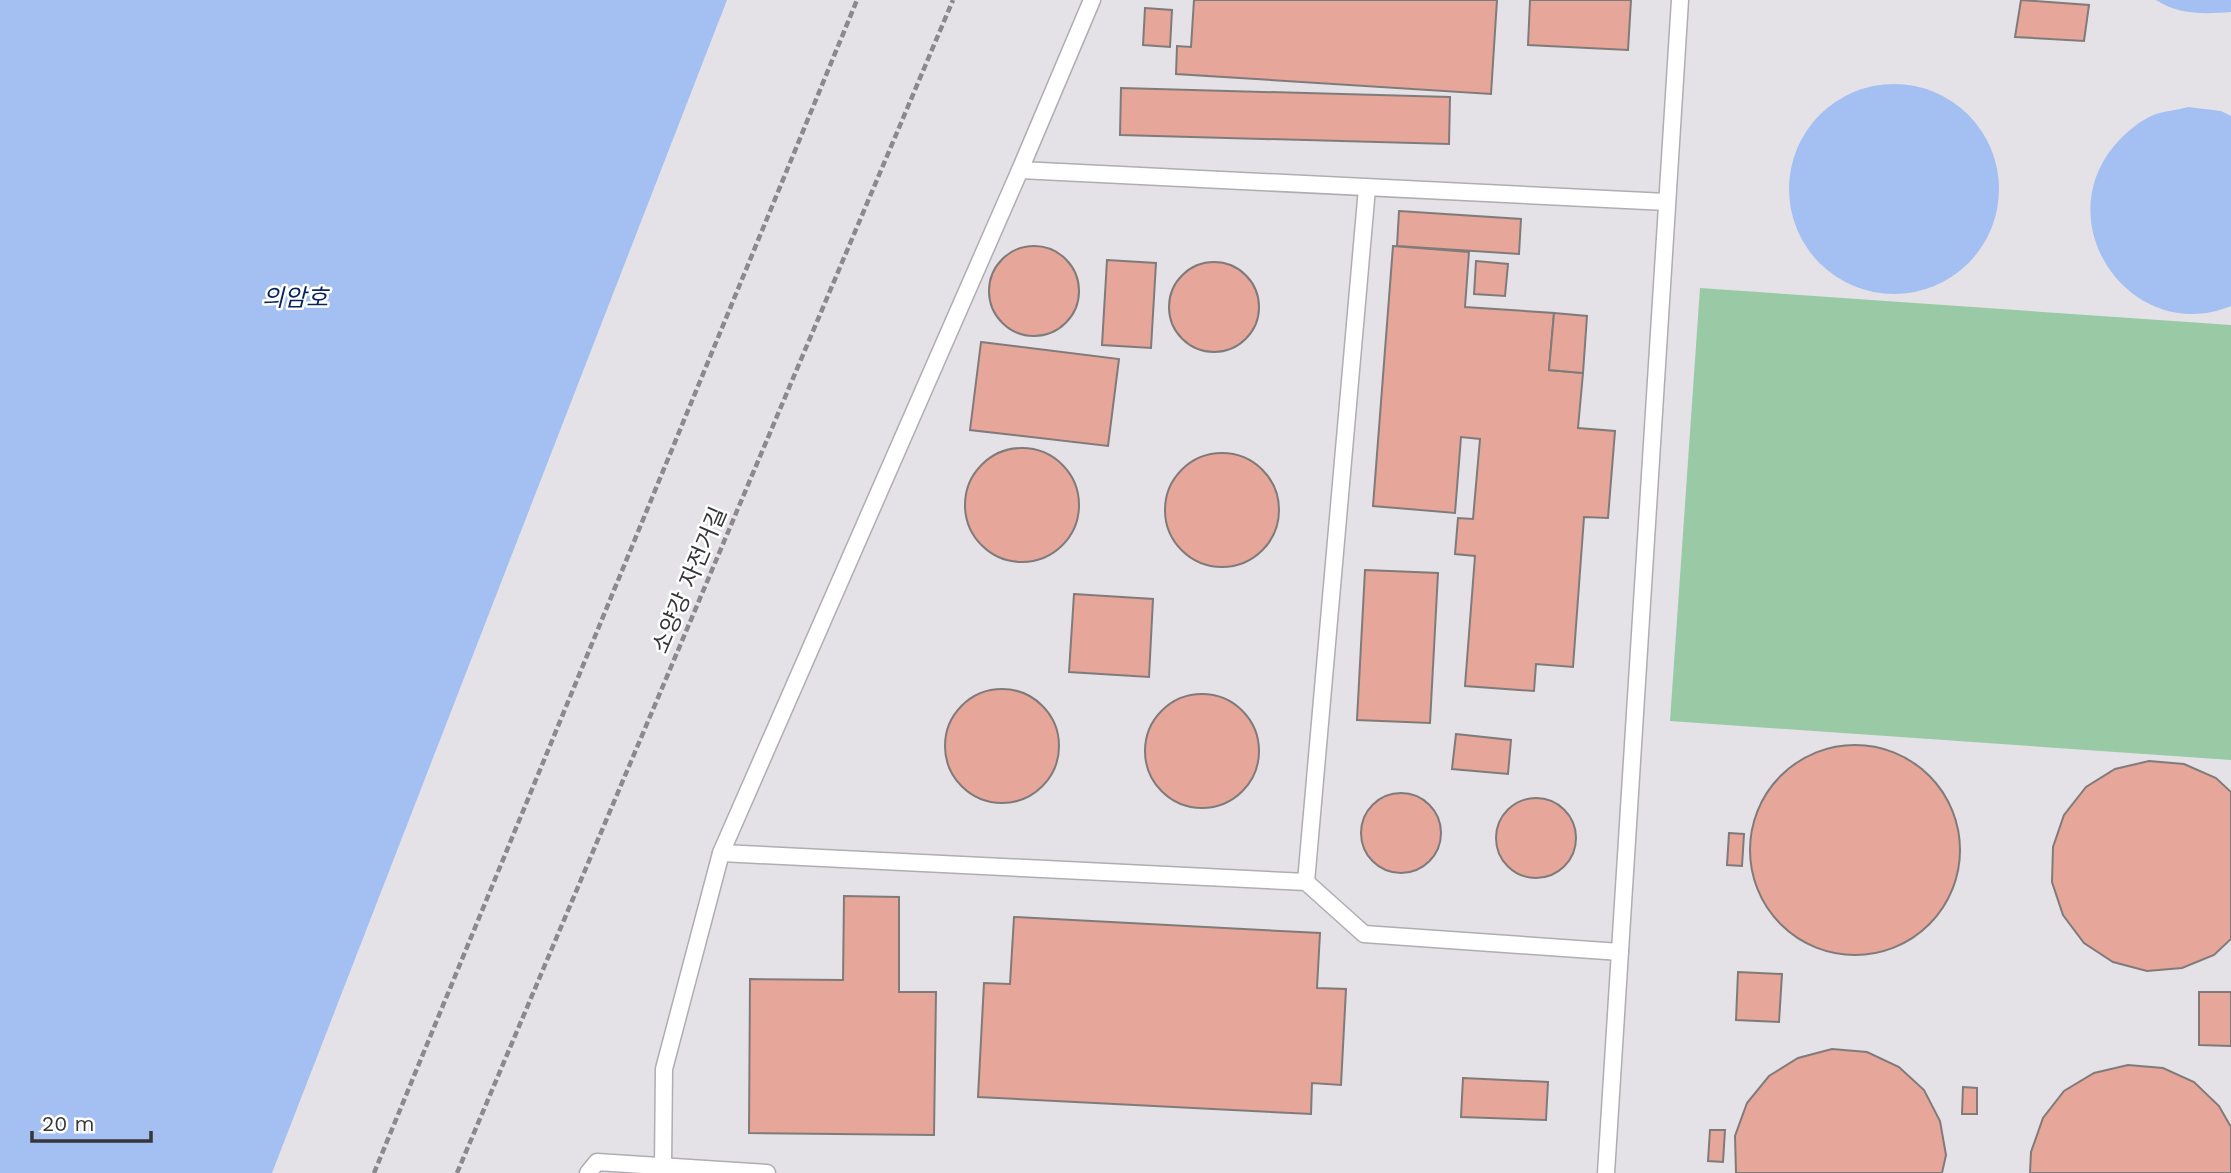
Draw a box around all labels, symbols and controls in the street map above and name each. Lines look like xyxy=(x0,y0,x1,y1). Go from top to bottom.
water label: 의암호 xyxy=(262,284,330,312)
street label: 소양강 자전거길 xyxy=(647,503,732,657)
scale bar xyxy=(32,1100,150,1144)
text: 20 m xyxy=(42,1111,94,1136)

